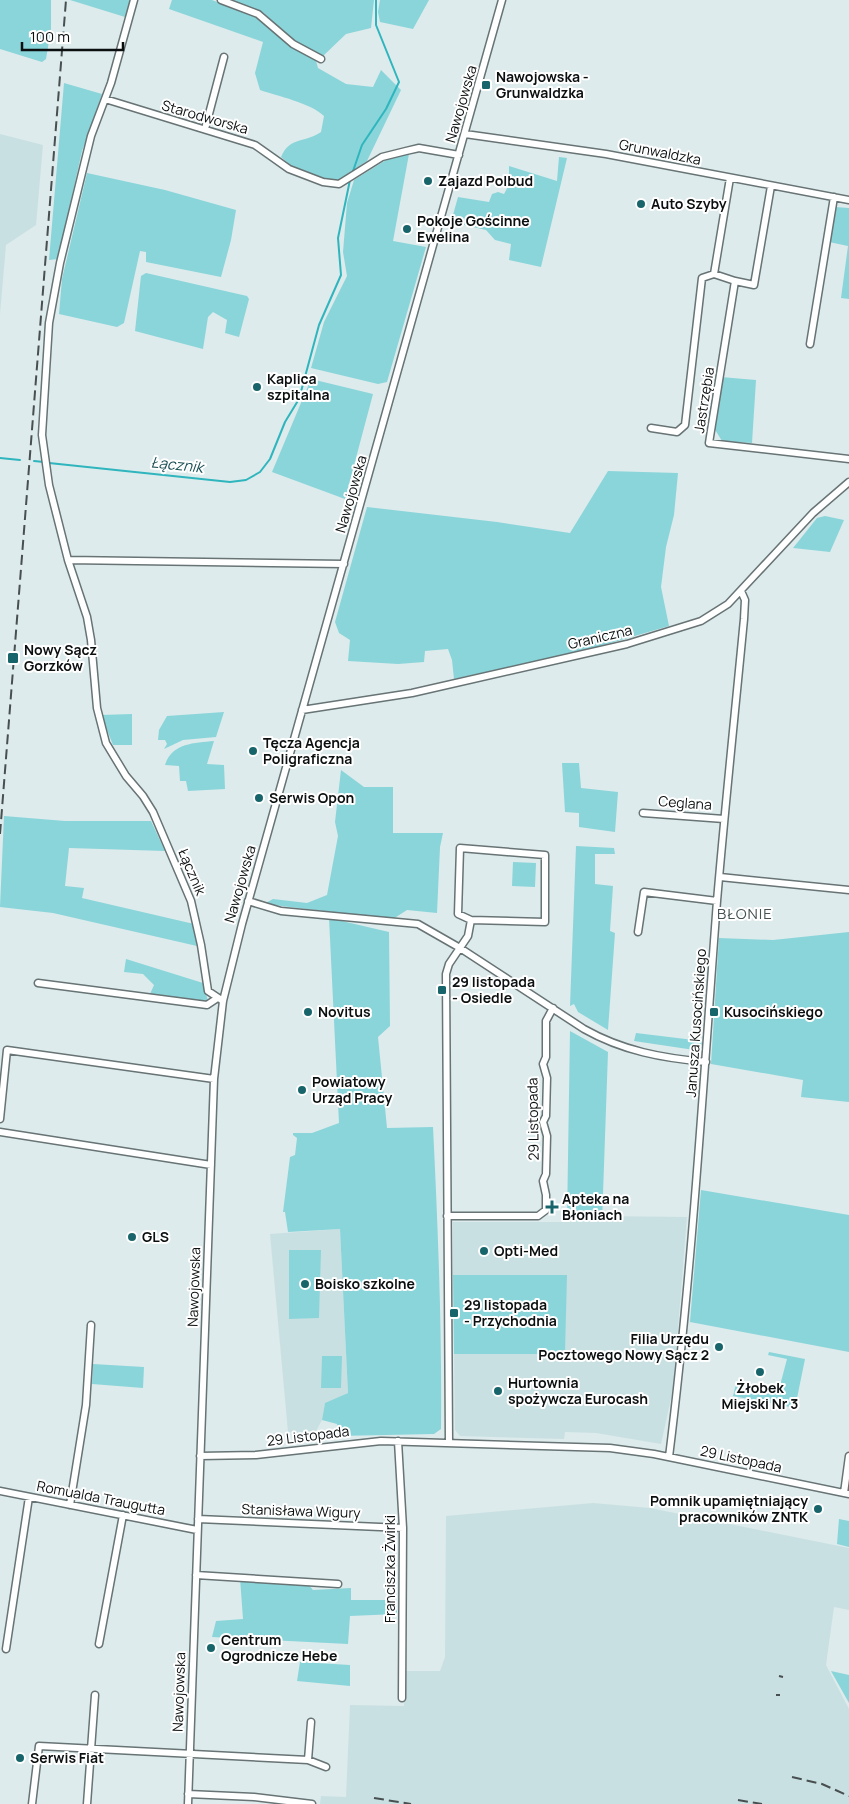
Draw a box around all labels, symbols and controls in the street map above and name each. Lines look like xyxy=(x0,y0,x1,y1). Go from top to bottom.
scale bar xyxy=(22,20,124,52)
text: 100 m xyxy=(30,26,70,47)
street label: Nawojowska xyxy=(440,63,481,145)
place label: Nawojowska - Grunwaldzka xyxy=(496,67,589,102)
marker: Nawojowska - Grunwaldzka xyxy=(480,79,492,91)
street label: Starodworska xyxy=(160,95,251,138)
street label: Grunwaldzka xyxy=(617,134,703,169)
place label: Zajazd Polbud xyxy=(438,171,533,190)
marker: Zajazd Polbud xyxy=(422,175,434,187)
place label: Auto Szyby xyxy=(651,194,727,213)
marker: Auto Szyby xyxy=(635,198,647,210)
place label: Pokoje Gościnne Ewelina xyxy=(417,211,530,246)
marker: Pokoje Gościnne Ewelina xyxy=(401,223,413,235)
street label: Jastrzębia xyxy=(689,365,718,434)
place label: Kaplica szpitalna xyxy=(267,369,329,404)
marker: Kaplica szpitalna xyxy=(251,381,263,393)
water label: Łącznik xyxy=(150,451,207,478)
street label: Nawojowska xyxy=(330,453,371,535)
street label: Graniczna xyxy=(566,620,634,653)
place label: Nowy Sącz Gorzków xyxy=(24,640,97,675)
marker: Nowy Sącz Gorzków xyxy=(6,651,20,665)
place label: Tęcza Agencja Poligraficzna xyxy=(263,733,360,768)
marker: Tęcza Agencja Poligraficzna xyxy=(247,745,259,757)
place label: Serwis Opon xyxy=(269,788,354,807)
street label: Ceglana xyxy=(658,791,712,814)
marker: Serwis Opon xyxy=(253,792,265,804)
street label: Nawojowska xyxy=(219,843,260,925)
street label: Łącznik xyxy=(174,846,211,899)
district label: BŁONIE xyxy=(717,903,773,924)
street label: Janusza Kusocińskiego xyxy=(681,948,710,1098)
place label: 29 listopada - Osiedle xyxy=(452,972,535,1007)
marker: 29 listopada - Osiedle xyxy=(436,984,448,996)
place label: Novitus xyxy=(318,1002,371,1021)
place label: Kusocińskiego xyxy=(724,1002,823,1021)
marker: Novitus xyxy=(302,1006,314,1018)
marker: Kusocińskiego xyxy=(708,1006,720,1018)
place label: Powiatowy Urząd Pracy xyxy=(312,1072,392,1107)
street label: 29 Listopada xyxy=(522,1077,543,1161)
marker: Powiatowy Urząd Pracy xyxy=(296,1084,308,1096)
place label: Apteka na Błoniach xyxy=(562,1189,629,1224)
marker: Apteka na Błoniach xyxy=(546,1201,558,1213)
place label: GLS xyxy=(142,1227,169,1246)
marker: GLS xyxy=(126,1231,138,1243)
place label: Opti-Med xyxy=(494,1241,558,1260)
marker: Opti-Med xyxy=(478,1245,490,1257)
street label: Nawojowska xyxy=(183,1247,204,1327)
place label: Boisko szkolne xyxy=(315,1274,415,1293)
marker: Boisko szkolne xyxy=(299,1278,311,1290)
place label: 29 listopada - Przychodnia xyxy=(464,1295,557,1330)
marker: 29 listopada - Przychodnia xyxy=(448,1307,460,1319)
place label: Filia Urzędu Pocztowego Nowy Sącz 2 xyxy=(538,1329,709,1364)
marker: Filia Urzędu Pocztowego Nowy Sącz 2 xyxy=(713,1341,725,1353)
marker: Żłobek Miejski Nr 3 xyxy=(754,1366,766,1378)
place label: Hurtownia spożywcza Eurocash xyxy=(508,1373,648,1408)
place label: Żłobek Miejski Nr 3 xyxy=(722,1378,798,1413)
marker: Hurtownia spożywcza Eurocash xyxy=(492,1385,504,1397)
street label: 29 Listopada xyxy=(266,1421,350,1450)
street label: 29 Listopada xyxy=(699,1441,784,1476)
street label: Romualda Traugutta xyxy=(35,1476,167,1519)
place label: Pomnik upamiętniający pracowników ZNTK xyxy=(650,1491,809,1526)
street label: Stanisława Wigury xyxy=(241,1499,362,1522)
marker: Pomnik upamiętniający pracowników ZNTK xyxy=(812,1503,824,1515)
street label: Franciszka Żwirki xyxy=(380,1515,399,1623)
place label: Centrum Ogrodnicze Hebe xyxy=(221,1630,337,1665)
marker: Centrum Ogrodnicze Hebe xyxy=(205,1642,217,1654)
street label: Nawojowska xyxy=(168,1652,189,1732)
place label: Serwis Fiat xyxy=(30,1748,104,1767)
marker: Serwis Fiat xyxy=(14,1752,26,1764)

